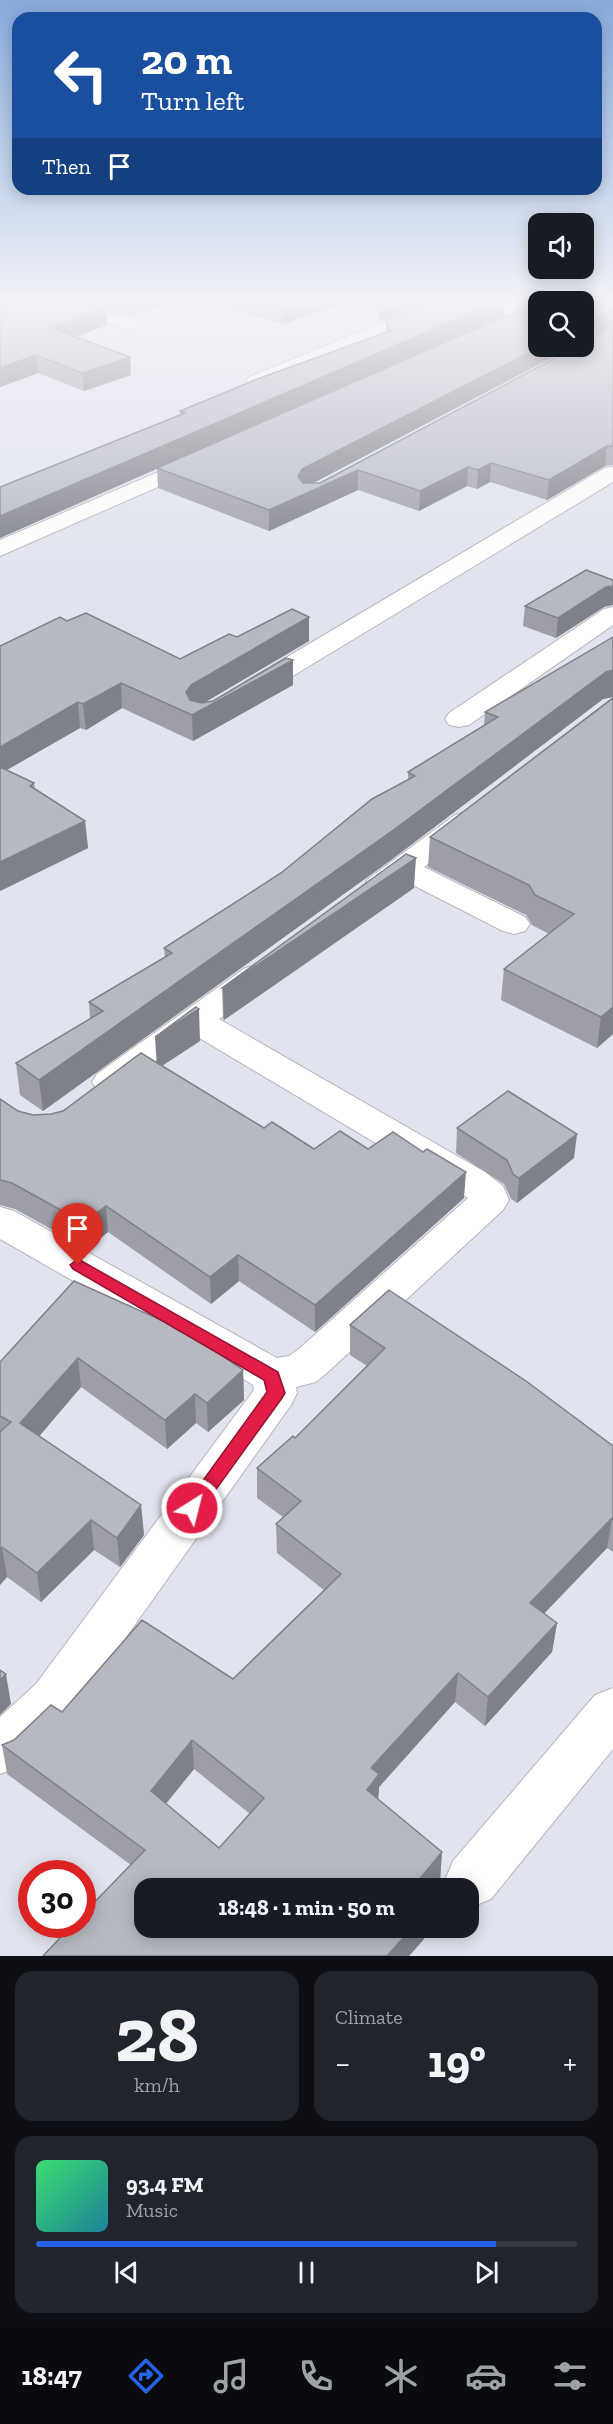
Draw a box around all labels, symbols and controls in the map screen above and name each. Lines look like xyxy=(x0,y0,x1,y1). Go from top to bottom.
text: 20 m xyxy=(141,34,232,85)
icon: left xyxy=(42,36,120,114)
text: Turn left xyxy=(141,85,244,117)
icon: arrive xyxy=(103,150,136,183)
text: Then xyxy=(42,153,91,180)
map controls xyxy=(528,213,594,357)
button: sound xyxy=(528,213,594,279)
button: search xyxy=(528,291,594,357)
pin xyxy=(52,1203,103,1265)
icon: arrive xyxy=(61,1212,94,1245)
position arrow xyxy=(160,1476,224,1540)
speed limit sign: 30 xyxy=(18,1860,96,1938)
text: 18:48 · 1 min · 50 m xyxy=(218,1894,395,1921)
text: 28 xyxy=(115,1987,199,2081)
text: Climate xyxy=(335,2005,403,2029)
text: 19° xyxy=(428,2035,486,2089)
text: − xyxy=(335,2043,350,2082)
text: + xyxy=(563,2043,577,2082)
text: km/h xyxy=(134,2073,180,2097)
text: 93.4 FM xyxy=(126,2171,203,2198)
text: Music xyxy=(126,2198,178,2222)
icon: previous xyxy=(110,2256,143,2289)
icon: pause xyxy=(290,2256,323,2289)
icon: next xyxy=(470,2256,503,2289)
icon: directions xyxy=(125,2355,167,2397)
icon: music xyxy=(210,2355,252,2397)
icon: phone xyxy=(295,2355,337,2397)
icon: climate xyxy=(380,2355,422,2397)
icon: car xyxy=(465,2355,507,2397)
icon: filters xyxy=(549,2355,591,2397)
text: 18:47 xyxy=(21,2360,82,2392)

